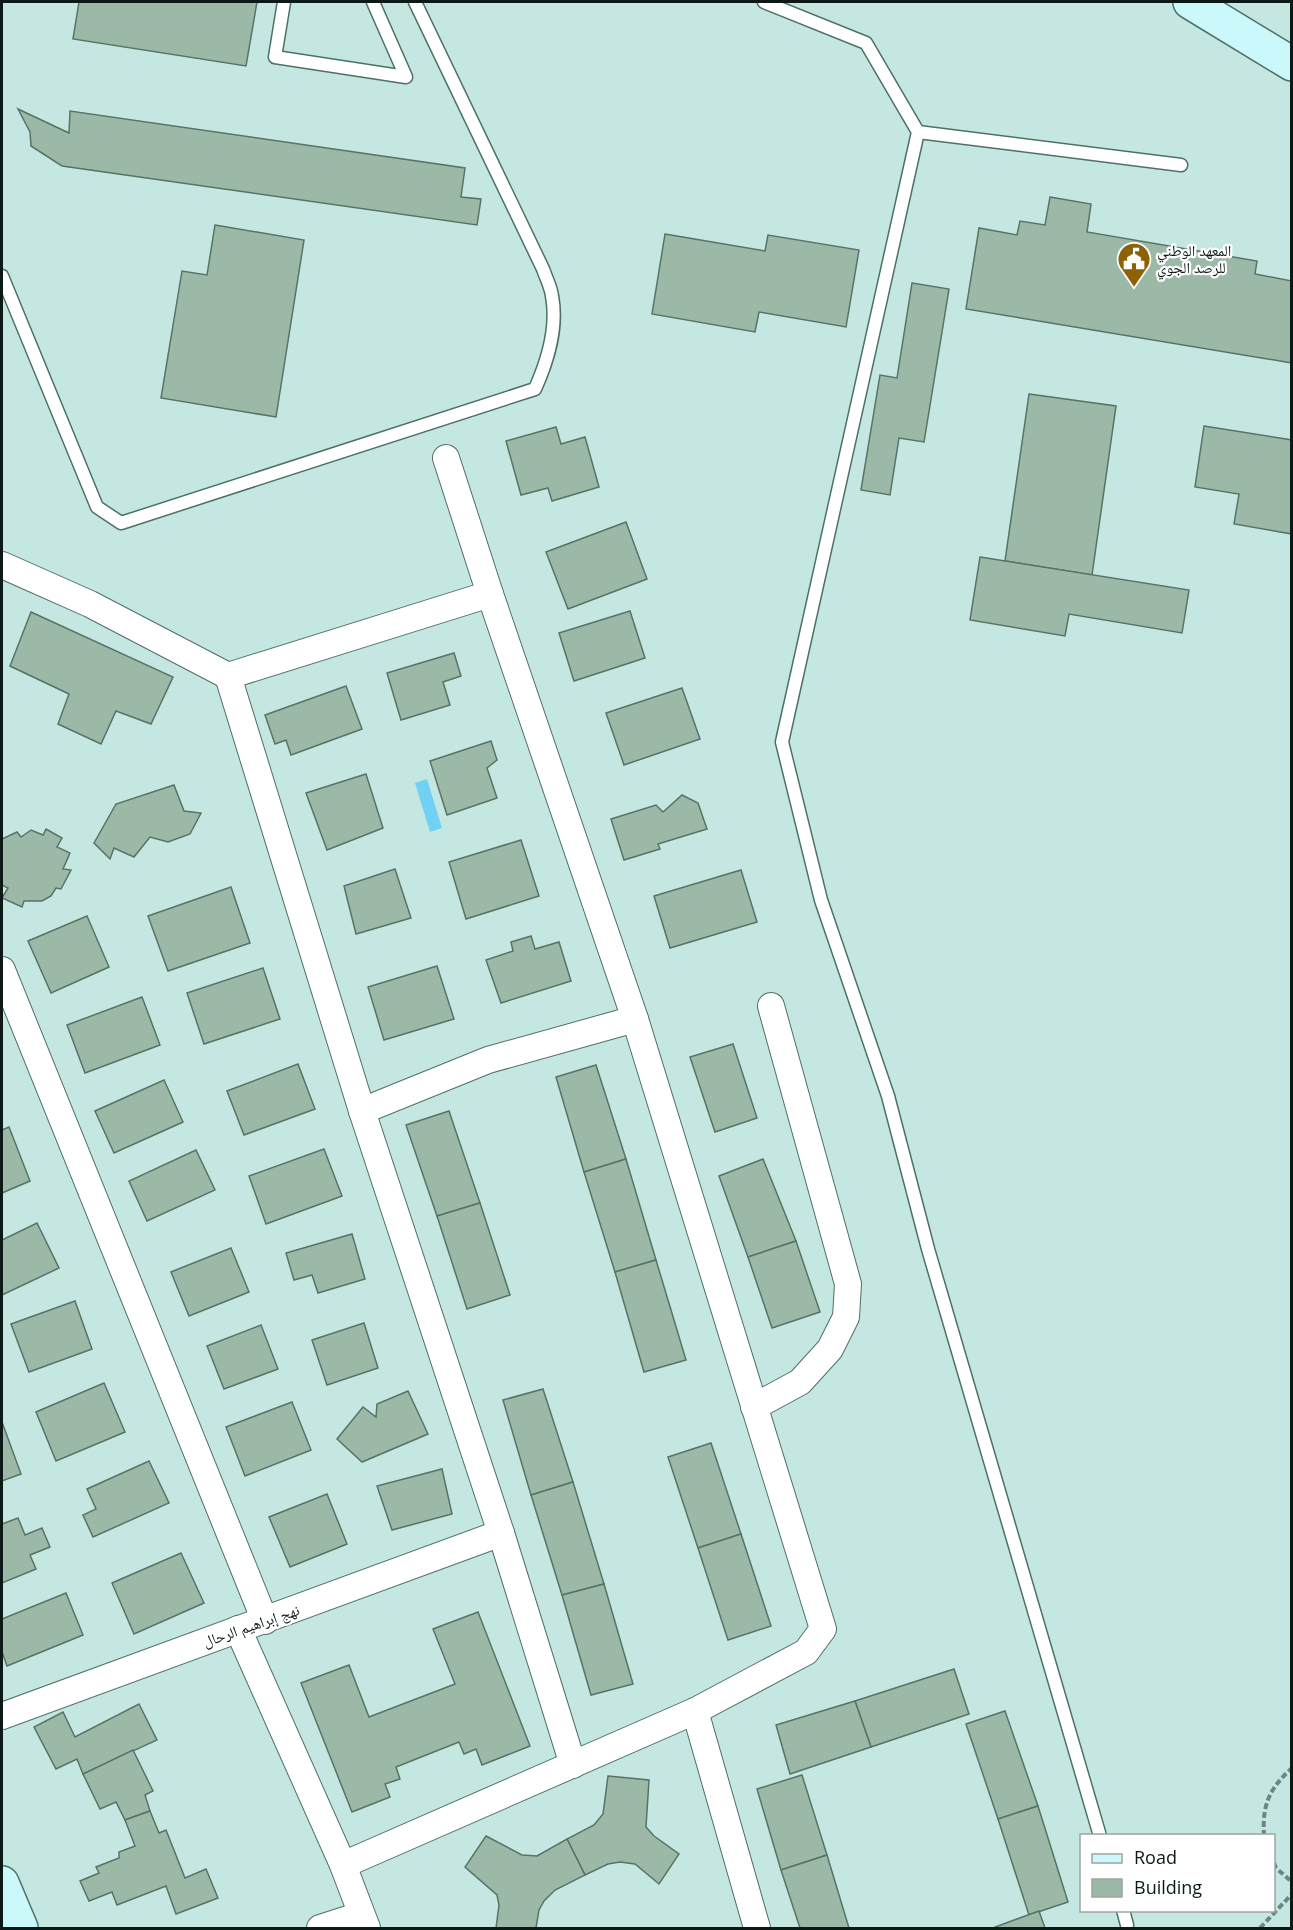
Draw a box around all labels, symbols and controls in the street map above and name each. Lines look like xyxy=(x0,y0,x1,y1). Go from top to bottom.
place label: المعهد الوطني للرصد الجوي xyxy=(1157,240,1231,280)
public building icon: المعهد الوطني للرصد الجوي xyxy=(1116,241,1152,288)
street label: نهج إبراهيم الرحال xyxy=(200,1599,302,1652)
legend xyxy=(1080,1834,1275,1912)
text: Road xyxy=(1134,1845,1177,1869)
text: Building xyxy=(1134,1875,1202,1899)

